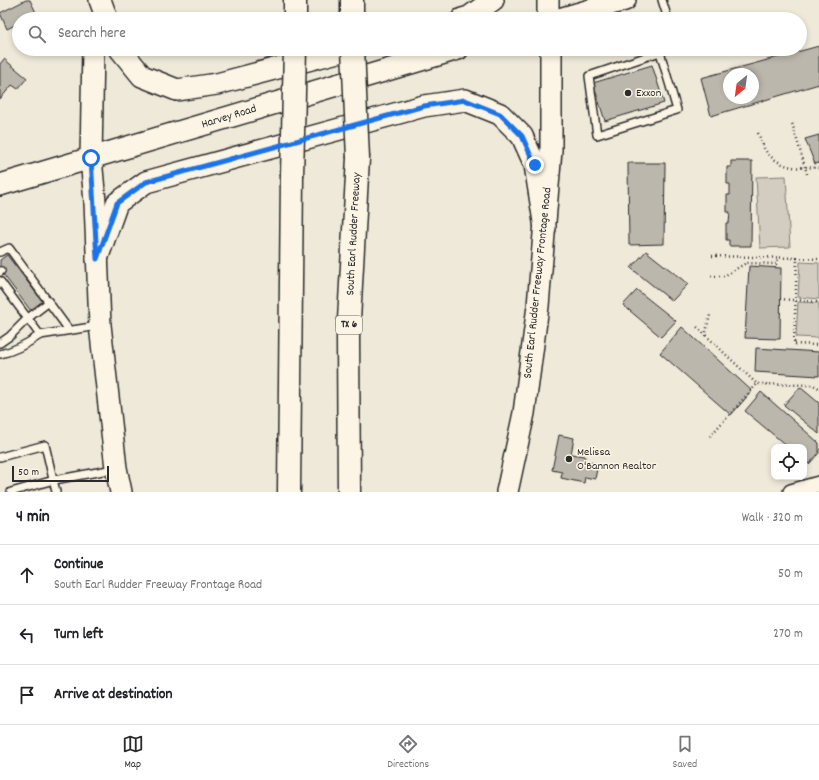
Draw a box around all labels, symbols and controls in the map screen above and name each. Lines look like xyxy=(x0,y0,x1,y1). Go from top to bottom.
search box xyxy=(12,12,807,56)
icon: search xyxy=(26,23,48,45)
text: Search here xyxy=(58,23,126,45)
north arrow xyxy=(723,68,759,104)
place label: Exxon xyxy=(636,85,662,102)
marker: Exxon xyxy=(623,88,633,98)
street label: Harvey Road xyxy=(199,101,259,133)
route start xyxy=(82,149,100,167)
route end xyxy=(526,156,544,174)
street label: South Earl Rudder Freeway xyxy=(342,171,366,296)
street label: South Earl Rudder Freeway Frontage Road xyxy=(520,187,556,379)
road number: TX 6 xyxy=(336,316,362,334)
place label: Melissa O'Bannon Realtor xyxy=(577,444,657,475)
map controls xyxy=(771,444,807,480)
button: locate xyxy=(771,444,807,480)
marker: Melissa O'Bannon Realtor xyxy=(564,454,574,464)
scale bar xyxy=(12,464,109,483)
text: 50 m xyxy=(18,465,39,481)
text: 4 min xyxy=(16,506,50,530)
text: Walk · 320 m xyxy=(742,509,803,528)
text: Continue xyxy=(54,554,103,576)
icon: ahead xyxy=(16,564,38,586)
text: 50 m xyxy=(778,565,803,584)
text: South Earl Rudder Freeway Frontage Road xyxy=(54,576,262,595)
icon: left xyxy=(16,624,38,646)
text: Turn left xyxy=(54,624,103,646)
text: 270 m xyxy=(773,625,803,644)
icon: arrive xyxy=(16,684,38,706)
text: Arrive at destination xyxy=(54,684,172,706)
tab: Map xyxy=(122,733,144,773)
tab: Directions xyxy=(387,733,429,773)
tab: Saved xyxy=(673,733,697,773)

